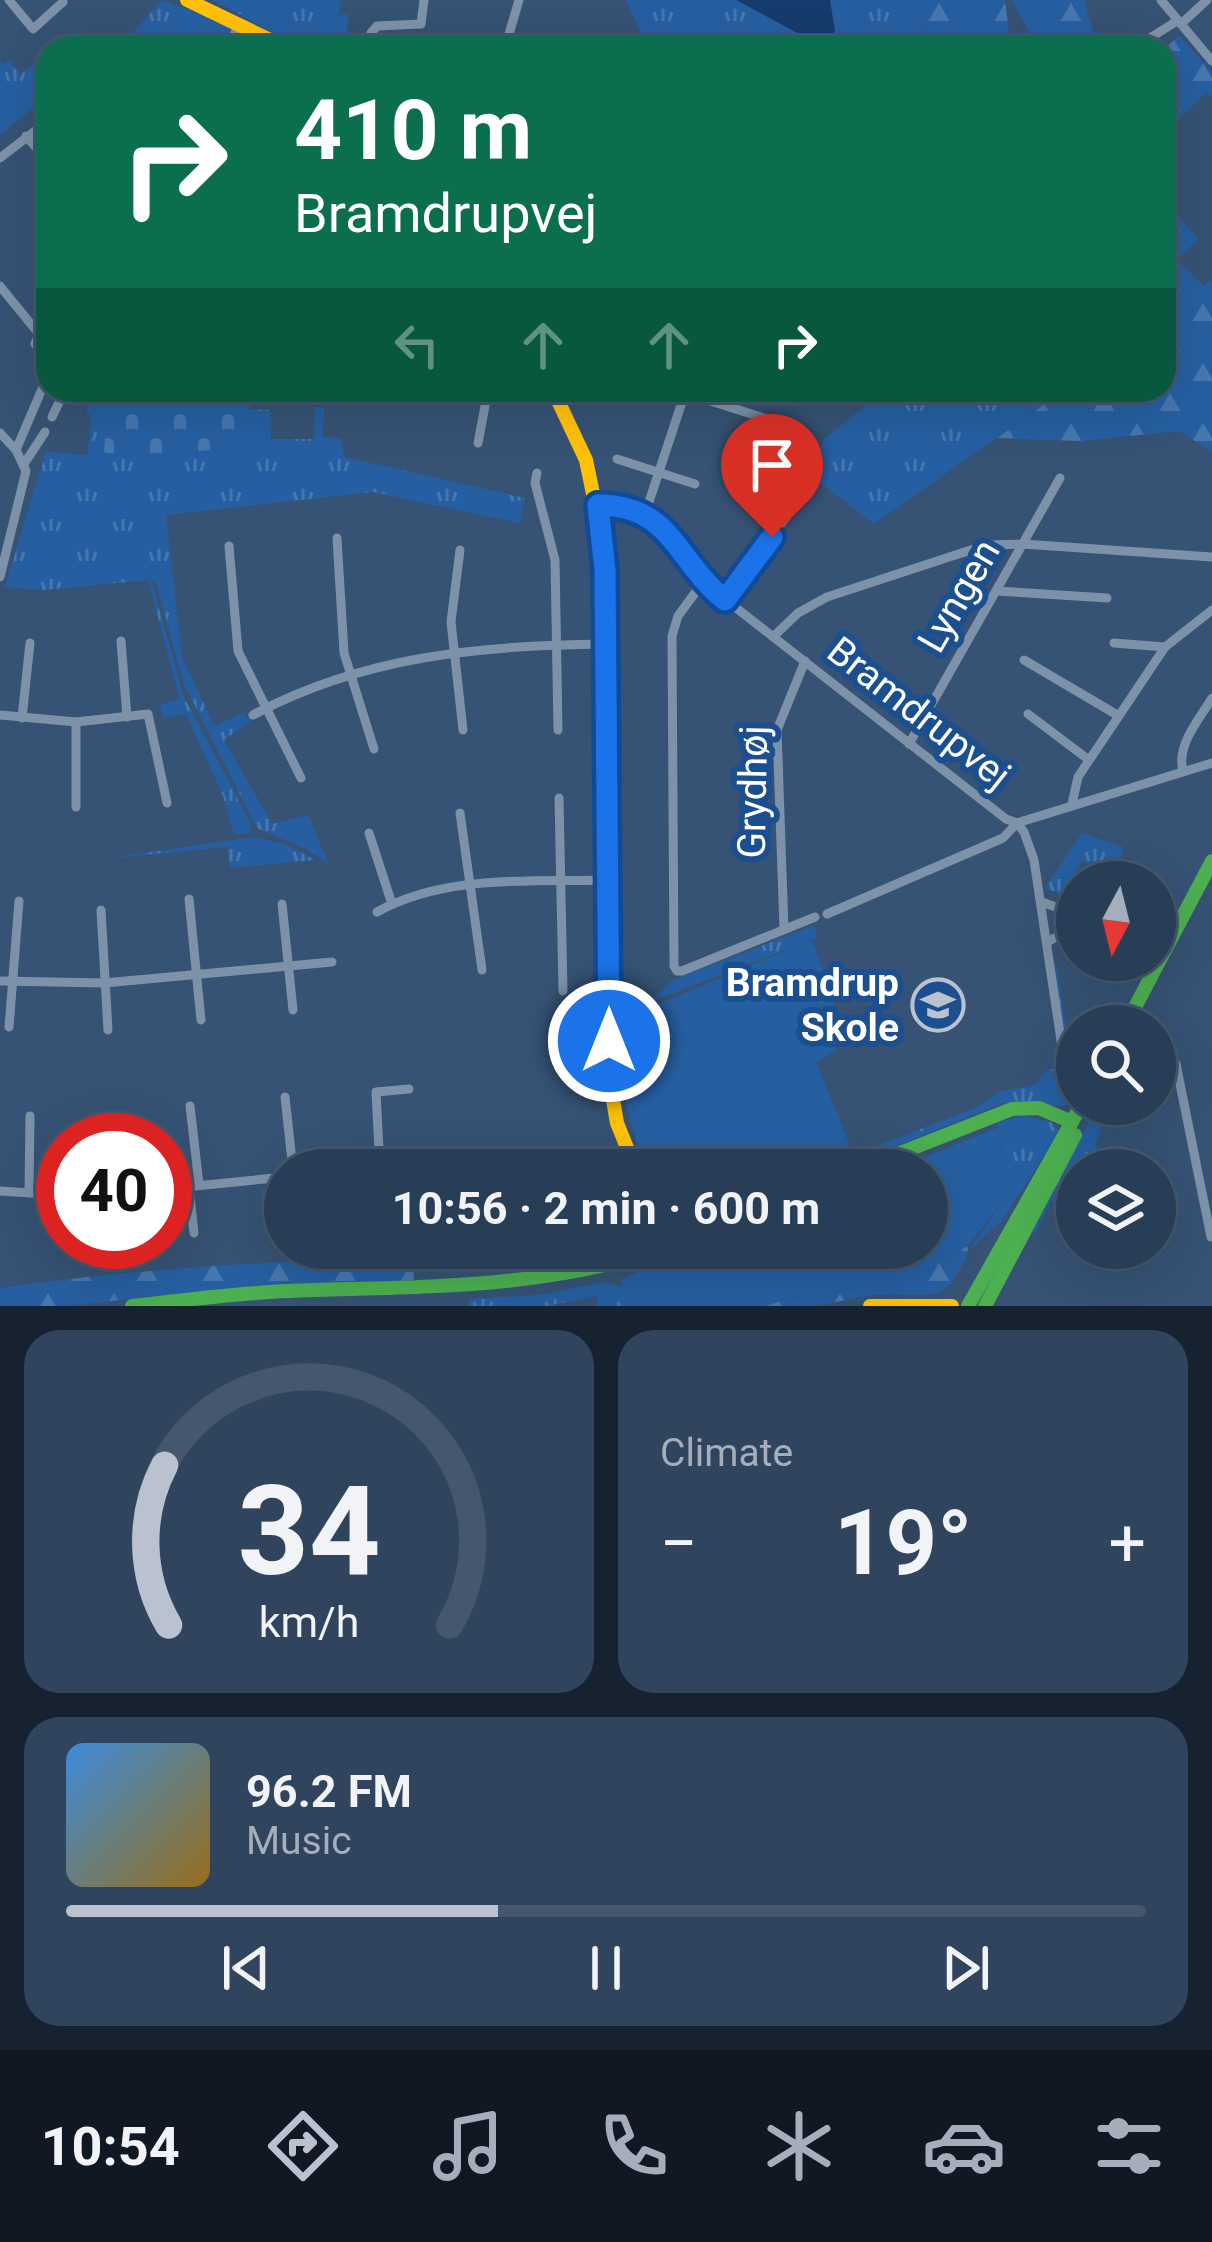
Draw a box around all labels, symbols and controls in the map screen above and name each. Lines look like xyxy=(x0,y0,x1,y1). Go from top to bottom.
text: 410 m xyxy=(294,81,532,180)
icon: right xyxy=(96,84,252,240)
text: Bramdrupvej xyxy=(294,182,598,245)
icon: left xyxy=(384,312,450,378)
icon: ahead xyxy=(510,312,576,378)
icon: ahead xyxy=(636,312,702,378)
icon: right xyxy=(762,312,828,378)
pin xyxy=(721,414,823,537)
icon: arrive xyxy=(739,432,805,498)
street label: Lyngen xyxy=(908,531,1010,661)
street label: Bramdrupvej xyxy=(818,627,1020,799)
street label: Grydhøj xyxy=(729,725,777,859)
north arrow xyxy=(1056,861,1176,981)
map controls xyxy=(1056,861,1176,1269)
place label: Bramdrup Skole xyxy=(726,960,899,1051)
school or university icon: Bramdrup Skole xyxy=(910,977,966,1033)
position arrow xyxy=(546,978,672,1104)
button: search xyxy=(1056,1005,1176,1125)
speed limit sign: 40 xyxy=(36,1113,192,1269)
button: layers xyxy=(1056,1149,1176,1269)
text: 10:56 · 2 min · 600 m xyxy=(392,1182,820,1235)
text: Climate xyxy=(660,1430,793,1476)
text: 34 xyxy=(237,1458,381,1604)
text: 19° xyxy=(834,1491,972,1596)
text: − xyxy=(660,1505,698,1582)
text: + xyxy=(1109,1505,1146,1582)
text: km/h xyxy=(259,1596,359,1646)
text: 96.2 FM xyxy=(246,1765,412,1818)
text: Music xyxy=(246,1818,352,1864)
icon: previous xyxy=(213,1935,279,2001)
icon: pause xyxy=(573,1935,639,2001)
icon: next xyxy=(933,1935,999,2001)
icon: directions xyxy=(261,2104,345,2188)
icon: music xyxy=(426,2104,510,2188)
icon: phone xyxy=(592,2104,676,2188)
icon: climate xyxy=(757,2104,841,2188)
icon: car xyxy=(922,2104,1006,2188)
icon: filters xyxy=(1087,2104,1171,2188)
text: 10:54 xyxy=(41,2115,180,2178)

